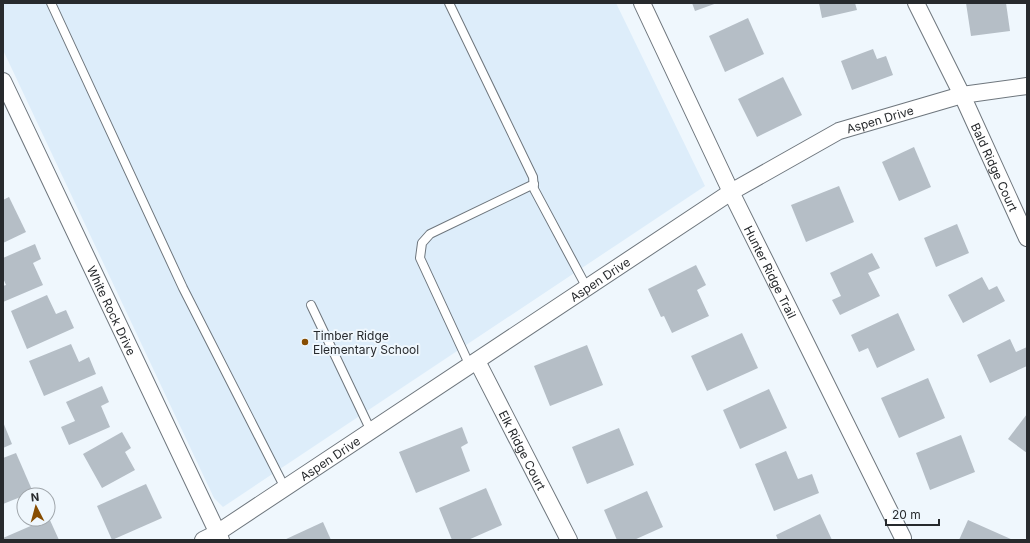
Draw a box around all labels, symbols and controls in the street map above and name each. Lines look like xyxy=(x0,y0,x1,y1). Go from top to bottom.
street label: Aspen Drive xyxy=(844,102,915,136)
street label: Bald Ridge Court xyxy=(968,120,1021,214)
street label: Hunter Ridge Trail xyxy=(741,223,800,321)
street label: Aspen Drive xyxy=(567,254,633,304)
street label: White Rock Drive xyxy=(84,263,140,358)
place label: Timber Ridge Elementary School xyxy=(313,328,419,357)
marker: Timber Ridge Elementary School xyxy=(300,337,310,347)
street label: Elk Ridge Court xyxy=(496,408,549,492)
street label: Aspen Drive xyxy=(297,433,363,484)
north arrow xyxy=(16,487,56,527)
text: N xyxy=(30,490,40,504)
scale bar xyxy=(886,501,939,527)
text: 20 m xyxy=(892,507,921,522)

